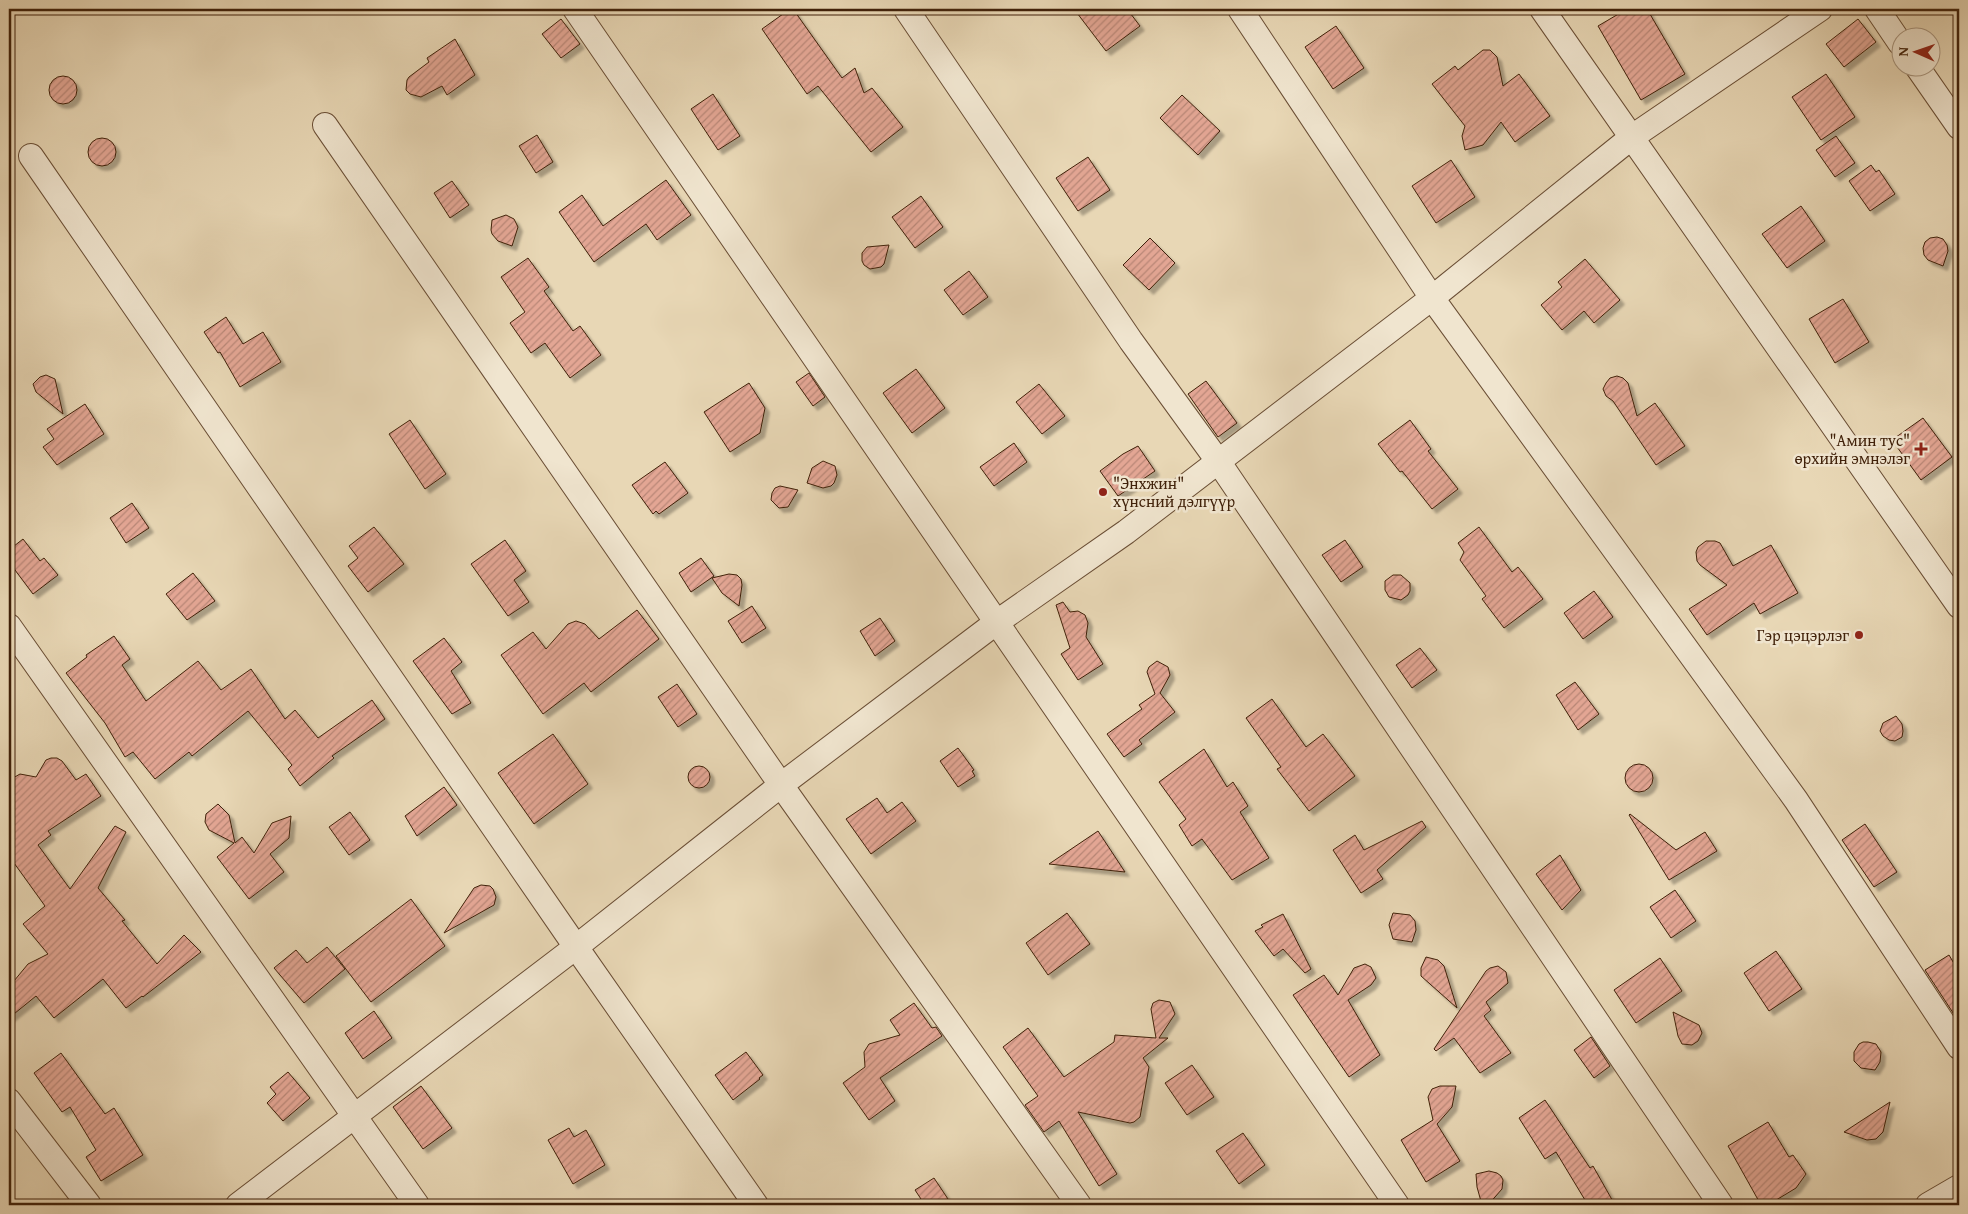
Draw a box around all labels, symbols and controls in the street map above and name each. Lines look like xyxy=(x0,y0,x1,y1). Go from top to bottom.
north arrow xyxy=(1890,28,1940,78)
text: N xyxy=(1893,46,1913,57)
place label: "Амин тус" өрхийн эмнэлэг xyxy=(1794,428,1910,470)
marker: "Амин тус" өрхийн эмнэлэг xyxy=(1914,442,1928,456)
place label: "Энхжин" хүнсний дэлгүүр xyxy=(1113,471,1235,513)
marker: "Энхжин" хүнсний дэлгүүр xyxy=(1097,486,1109,498)
place label: Гэр цэцэрлэг xyxy=(1757,623,1849,647)
marker: Гэр цэцэрлэг xyxy=(1853,629,1865,641)

